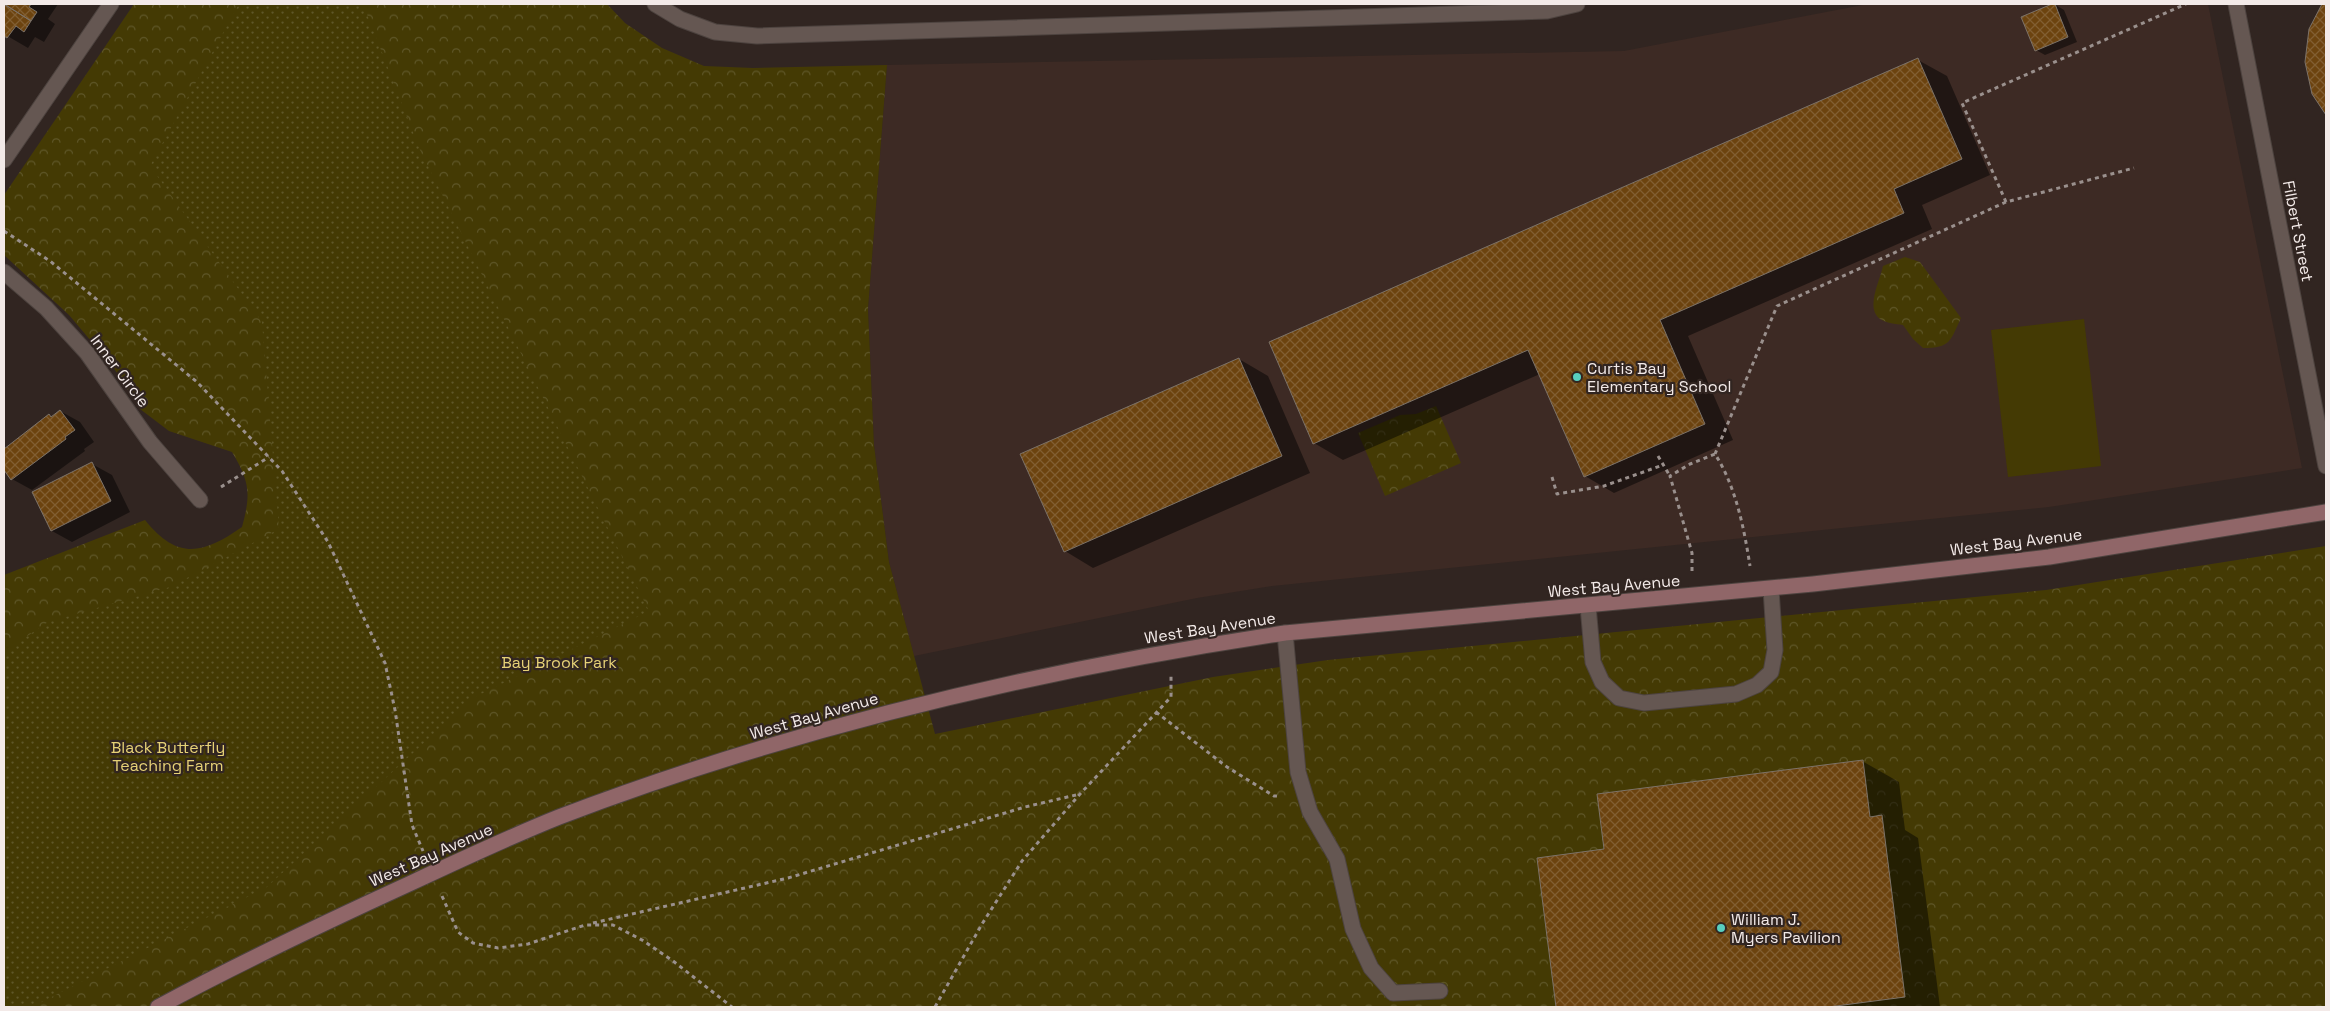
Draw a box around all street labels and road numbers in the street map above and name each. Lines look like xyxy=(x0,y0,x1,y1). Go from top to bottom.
street label: Filbert Street xyxy=(2278,179,2318,283)
street label: Inner Circle xyxy=(86,330,154,412)
street label: West Bay Avenue xyxy=(1949,523,2083,561)
street label: West Bay Avenue xyxy=(1547,570,1681,602)
street label: West Bay Avenue xyxy=(1143,607,1277,649)
street label: West Bay Avenue xyxy=(747,688,881,744)
street label: West Bay Avenue xyxy=(366,818,496,892)

